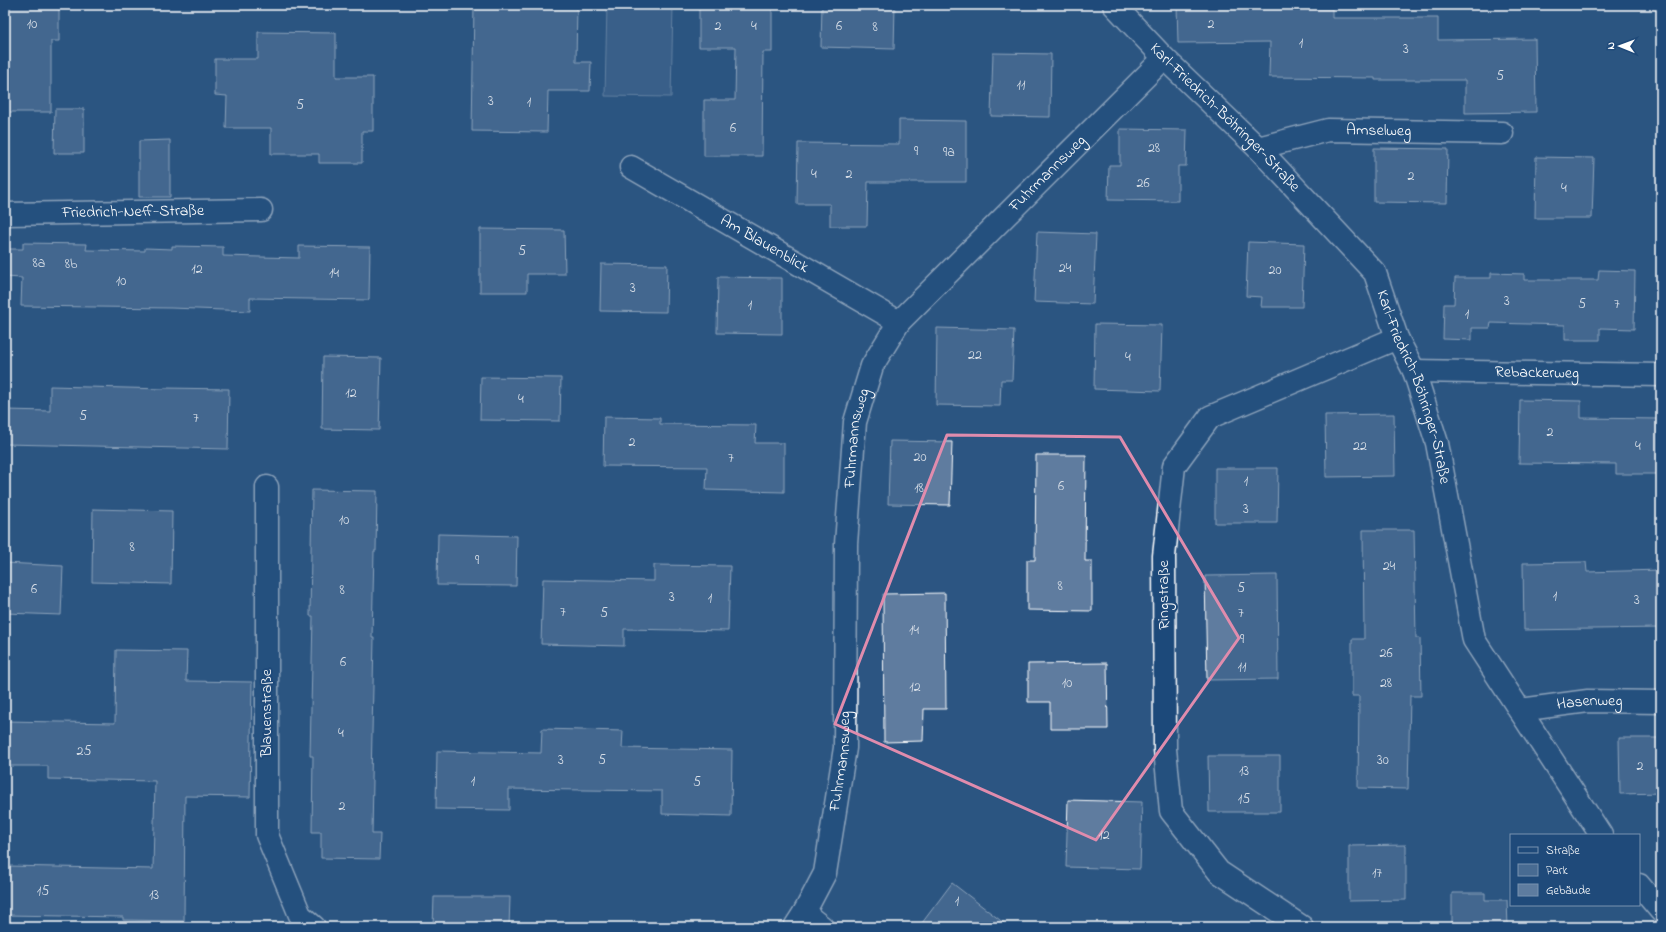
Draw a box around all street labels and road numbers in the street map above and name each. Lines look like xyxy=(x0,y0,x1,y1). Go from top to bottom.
street label: Karl-Friedrich-Böhringer-Straße xyxy=(1144,38,1306,198)
street label: Amselweg xyxy=(1346,118,1412,143)
street label: Fuhrmannsweg xyxy=(1003,130,1092,218)
street label: Friedrich-Neff-Straße xyxy=(61,199,205,225)
street label: Am Blauenblick xyxy=(715,209,814,280)
street label: Karl-Friedrich-Böhringer-Straße xyxy=(1370,287,1457,487)
street label: Rebackerweg xyxy=(1495,360,1579,386)
street label: Fuhrmannsweg xyxy=(838,385,877,490)
street label: Ringstraße xyxy=(1152,559,1176,630)
street label: Blauenstraße xyxy=(255,668,279,758)
street label: Hasenweg xyxy=(1555,689,1623,717)
street label: Fuhrmannsweg xyxy=(823,711,857,814)

